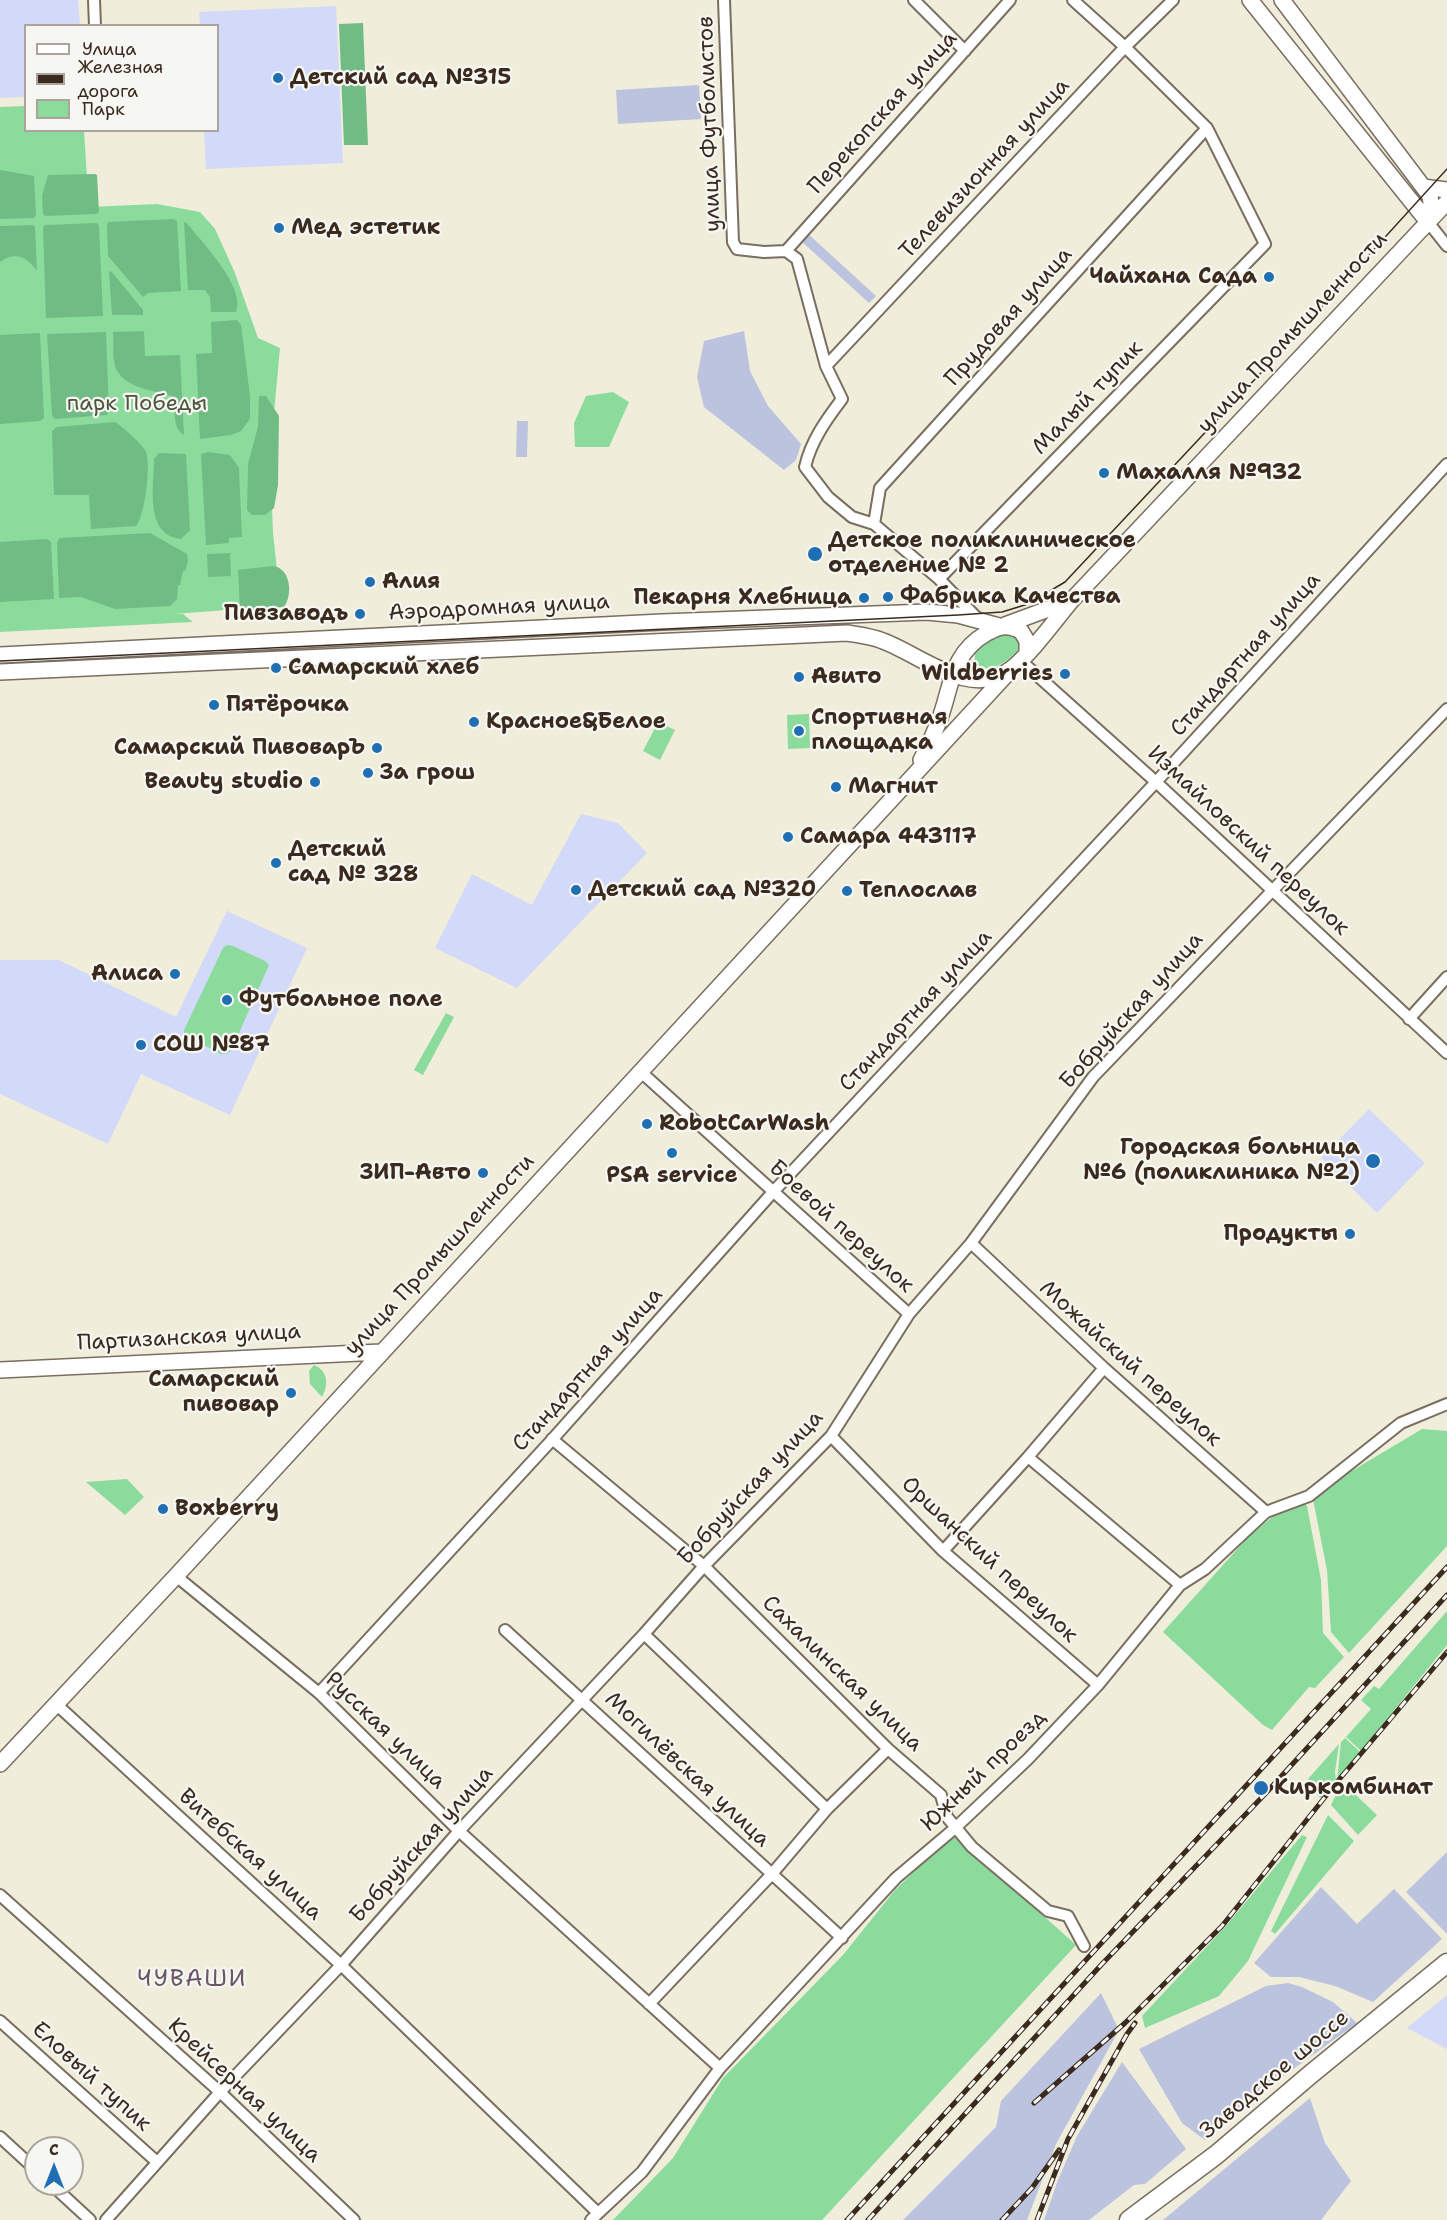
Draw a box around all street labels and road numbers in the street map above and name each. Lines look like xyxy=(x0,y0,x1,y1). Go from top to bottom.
street label: улица Футболистов xyxy=(693,16,727,232)
street label: Перекопская улица xyxy=(803,26,963,200)
street label: Телевизионная улица xyxy=(894,73,1076,265)
street label: улица Промышленности xyxy=(1193,227,1393,439)
street label: Прудовая улица xyxy=(940,242,1078,392)
street label: Малый тупик xyxy=(1027,336,1149,460)
street label: Стандартная улица xyxy=(1165,567,1327,743)
street label: Аэродромная улица xyxy=(388,589,610,627)
street label: Измайловский переулок xyxy=(1142,741,1354,941)
street label: Стандартная улица xyxy=(834,925,998,1097)
street label: Бобруйская улица xyxy=(1055,927,1209,1095)
street label: улица Промышленности xyxy=(340,1149,540,1361)
street label: Боевой переулок xyxy=(763,1155,919,1299)
street label: Можайский переулок xyxy=(1034,1275,1226,1453)
street label: Стандартная улица xyxy=(507,1282,669,1458)
street label: Партизанская улица xyxy=(76,1319,302,1357)
street label: Бобруйская улица xyxy=(673,1405,829,1571)
street label: Оршанский переулок xyxy=(895,1471,1083,1649)
street label: Сахалинская улица xyxy=(756,1590,928,1758)
street label: Русская улица xyxy=(319,1667,451,1795)
street label: Могилёвская улица xyxy=(599,1687,775,1853)
street label: Южный проезд xyxy=(916,1705,1052,1837)
street label: Бобруйская улица xyxy=(345,1761,499,1929)
street label: Витебская улица xyxy=(173,1784,327,1926)
street label: Заводское шоссе xyxy=(1195,2005,1355,2145)
street label: Крейсерная улица xyxy=(162,2013,326,2169)
street label: Еловый тупик xyxy=(26,2017,156,2137)

